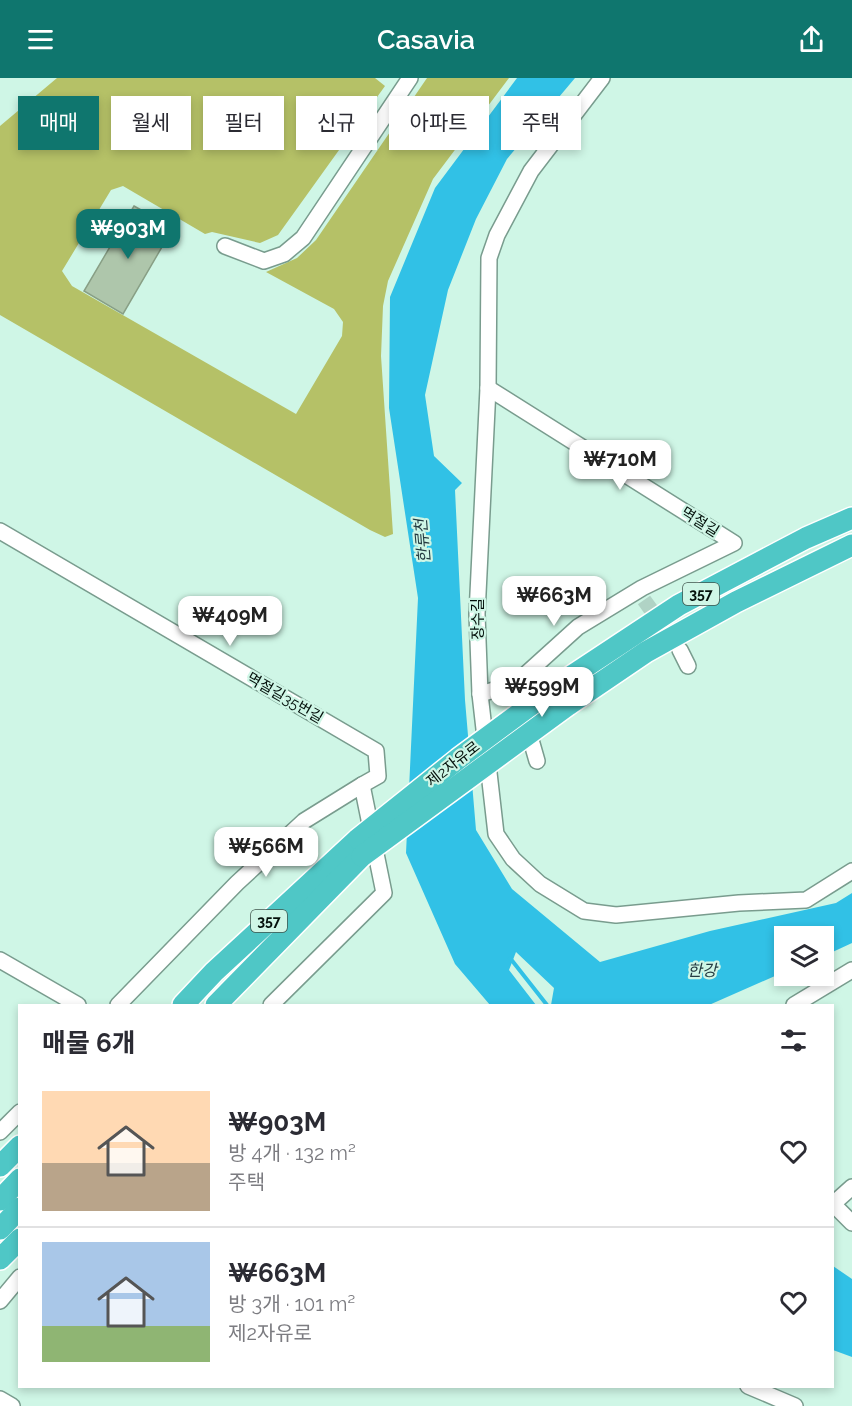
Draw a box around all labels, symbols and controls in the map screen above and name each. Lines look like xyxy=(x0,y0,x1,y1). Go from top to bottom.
icon: menu xyxy=(24,23,57,56)
icon: share xyxy=(795,23,828,56)
text: Casavia xyxy=(377,24,475,55)
chip: 매매 xyxy=(18,96,99,150)
chip: 월세 xyxy=(111,96,191,150)
chip: 필터 xyxy=(203,96,284,150)
chip: 신규 xyxy=(296,96,377,150)
chip: 아파트 xyxy=(389,96,489,150)
chip: 주택 xyxy=(501,96,581,150)
pin: ₩903M xyxy=(86,209,170,260)
text: ₩903M xyxy=(90,216,166,240)
pin: ₩710M xyxy=(578,440,662,491)
text: ₩710M xyxy=(583,447,657,471)
street label: 멱절길 xyxy=(678,503,722,541)
water label: 한류천 xyxy=(411,516,434,564)
pin: ₩663M xyxy=(512,576,596,627)
text: ₩663M xyxy=(516,583,592,607)
road number: 357 xyxy=(683,583,719,605)
pin: ₩409M xyxy=(188,596,272,647)
street label: 장수길 xyxy=(469,598,487,640)
text: ₩409M xyxy=(192,603,268,627)
pin: ₩599M xyxy=(500,667,584,718)
street label: 멱절길35번길 xyxy=(244,669,326,727)
text: ₩599M xyxy=(505,674,579,698)
street label: 제2자유로 xyxy=(423,738,483,790)
pin: ₩566M xyxy=(224,827,308,878)
text: ₩566M xyxy=(228,834,304,858)
road number: 357 xyxy=(251,910,287,932)
map controls xyxy=(774,926,834,986)
button: layers xyxy=(774,926,834,986)
water label: 한강 xyxy=(687,961,719,980)
icon: filters xyxy=(777,1024,810,1057)
text: 매물 6개 xyxy=(42,1028,136,1058)
text: ₩903M xyxy=(228,1107,326,1137)
icon: home xyxy=(90,1115,162,1187)
icon: heart xyxy=(777,1135,810,1168)
text: 방 4개 · 132 m² xyxy=(228,1141,356,1165)
text: 주택 xyxy=(228,1170,265,1194)
text: ₩663M xyxy=(228,1258,326,1288)
icon: home xyxy=(90,1266,162,1338)
icon: heart xyxy=(777,1286,810,1319)
text: 방 3개 · 101 m² xyxy=(228,1292,355,1316)
text: 제2자유로 xyxy=(228,1321,312,1345)

